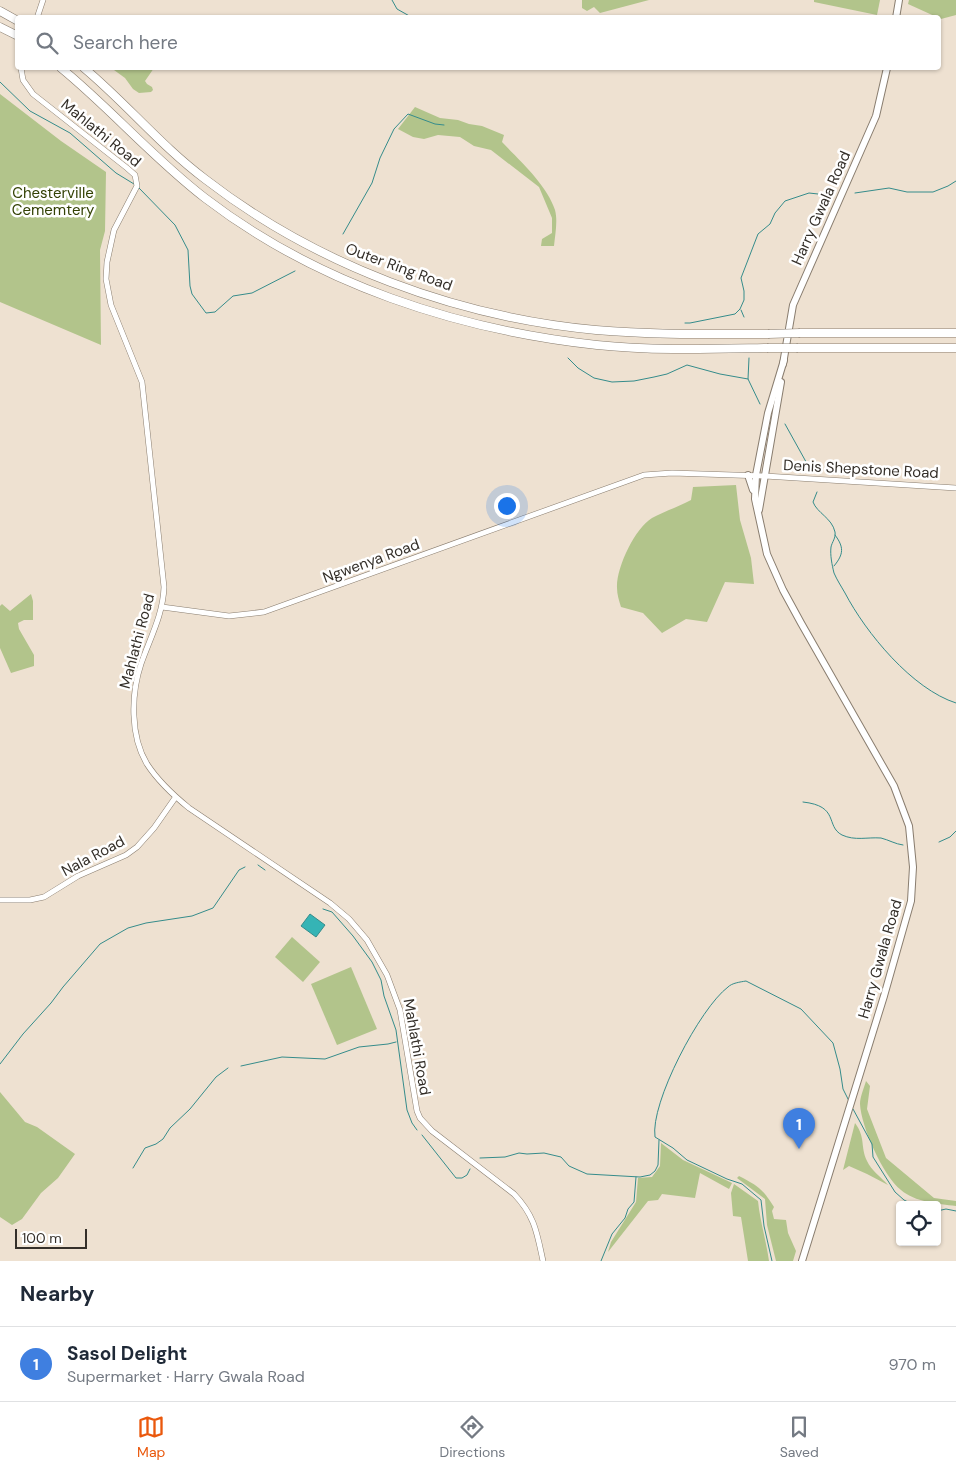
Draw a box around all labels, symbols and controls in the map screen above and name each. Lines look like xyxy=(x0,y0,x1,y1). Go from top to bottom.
search box xyxy=(15,15,941,70)
icon: search xyxy=(33,29,61,57)
text: Search here xyxy=(73,30,178,55)
street label: Mahlathi Road xyxy=(57,94,145,172)
street label: Harry Gwala Road xyxy=(787,148,855,268)
park label: Chesterville Cememtery xyxy=(12,183,95,220)
street label: Outer Ring Road xyxy=(343,238,455,296)
street label: Denis Shepstone Road xyxy=(783,455,939,483)
your location xyxy=(494,493,520,519)
street label: Ngwenya Road xyxy=(320,534,422,588)
street label: Mahlathi Road xyxy=(115,591,159,691)
street label: Nala Road xyxy=(58,831,128,881)
street label: Harry Gwala Road xyxy=(853,897,907,1021)
street label: Mahlathi Road xyxy=(399,997,435,1097)
pin: 1 xyxy=(783,1108,815,1149)
map controls xyxy=(896,1201,941,1246)
button: locate xyxy=(896,1201,941,1246)
scale bar xyxy=(15,1226,88,1249)
text: 100 m xyxy=(22,1229,62,1247)
text: Nearby xyxy=(20,1280,94,1308)
text: Sasol Delight xyxy=(67,1341,187,1366)
text: 1 xyxy=(33,1354,39,1375)
text: 970 m xyxy=(889,1354,936,1375)
text: Supermarket · Harry Gwala Road xyxy=(67,1366,305,1387)
tab: Map xyxy=(137,1413,165,1461)
tab: Directions xyxy=(440,1413,505,1461)
tab: Saved xyxy=(780,1413,819,1461)

